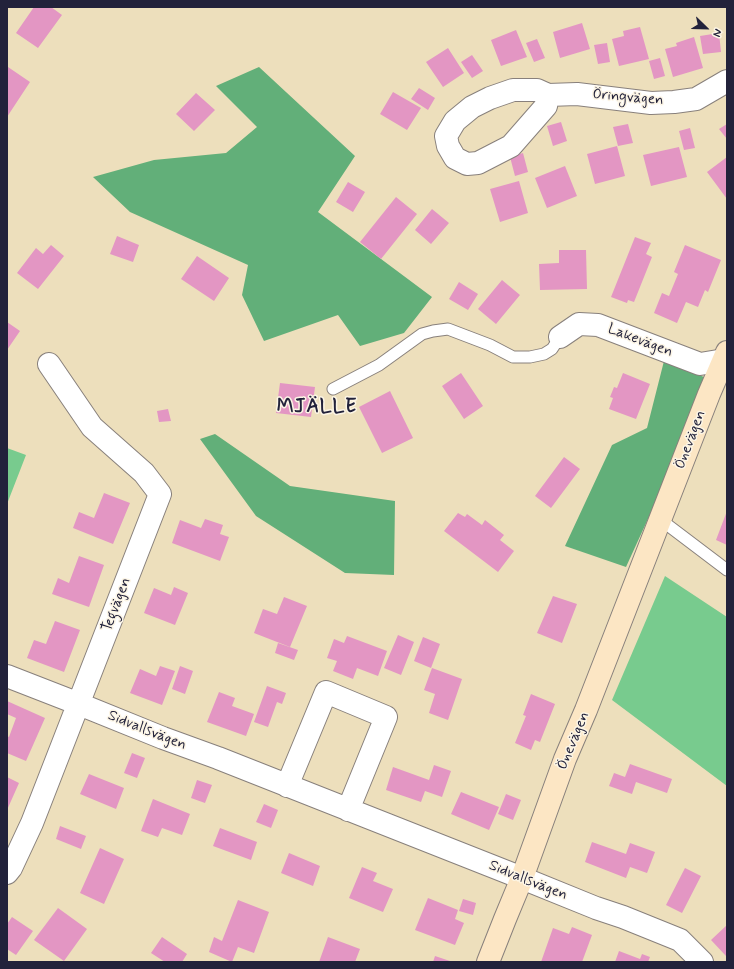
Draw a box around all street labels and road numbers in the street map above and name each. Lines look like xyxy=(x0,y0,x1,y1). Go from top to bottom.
street label: Öringvägen xyxy=(592,86,664,110)
street label: Lakevägen xyxy=(605,320,675,362)
street label: Önevägen xyxy=(672,408,710,472)
street label: Tegvägen xyxy=(98,575,136,635)
street label: Sidvallsvägen xyxy=(105,707,189,755)
street label: Önevägen xyxy=(554,709,594,773)
street label: Sidvallsvägen xyxy=(486,857,570,905)

